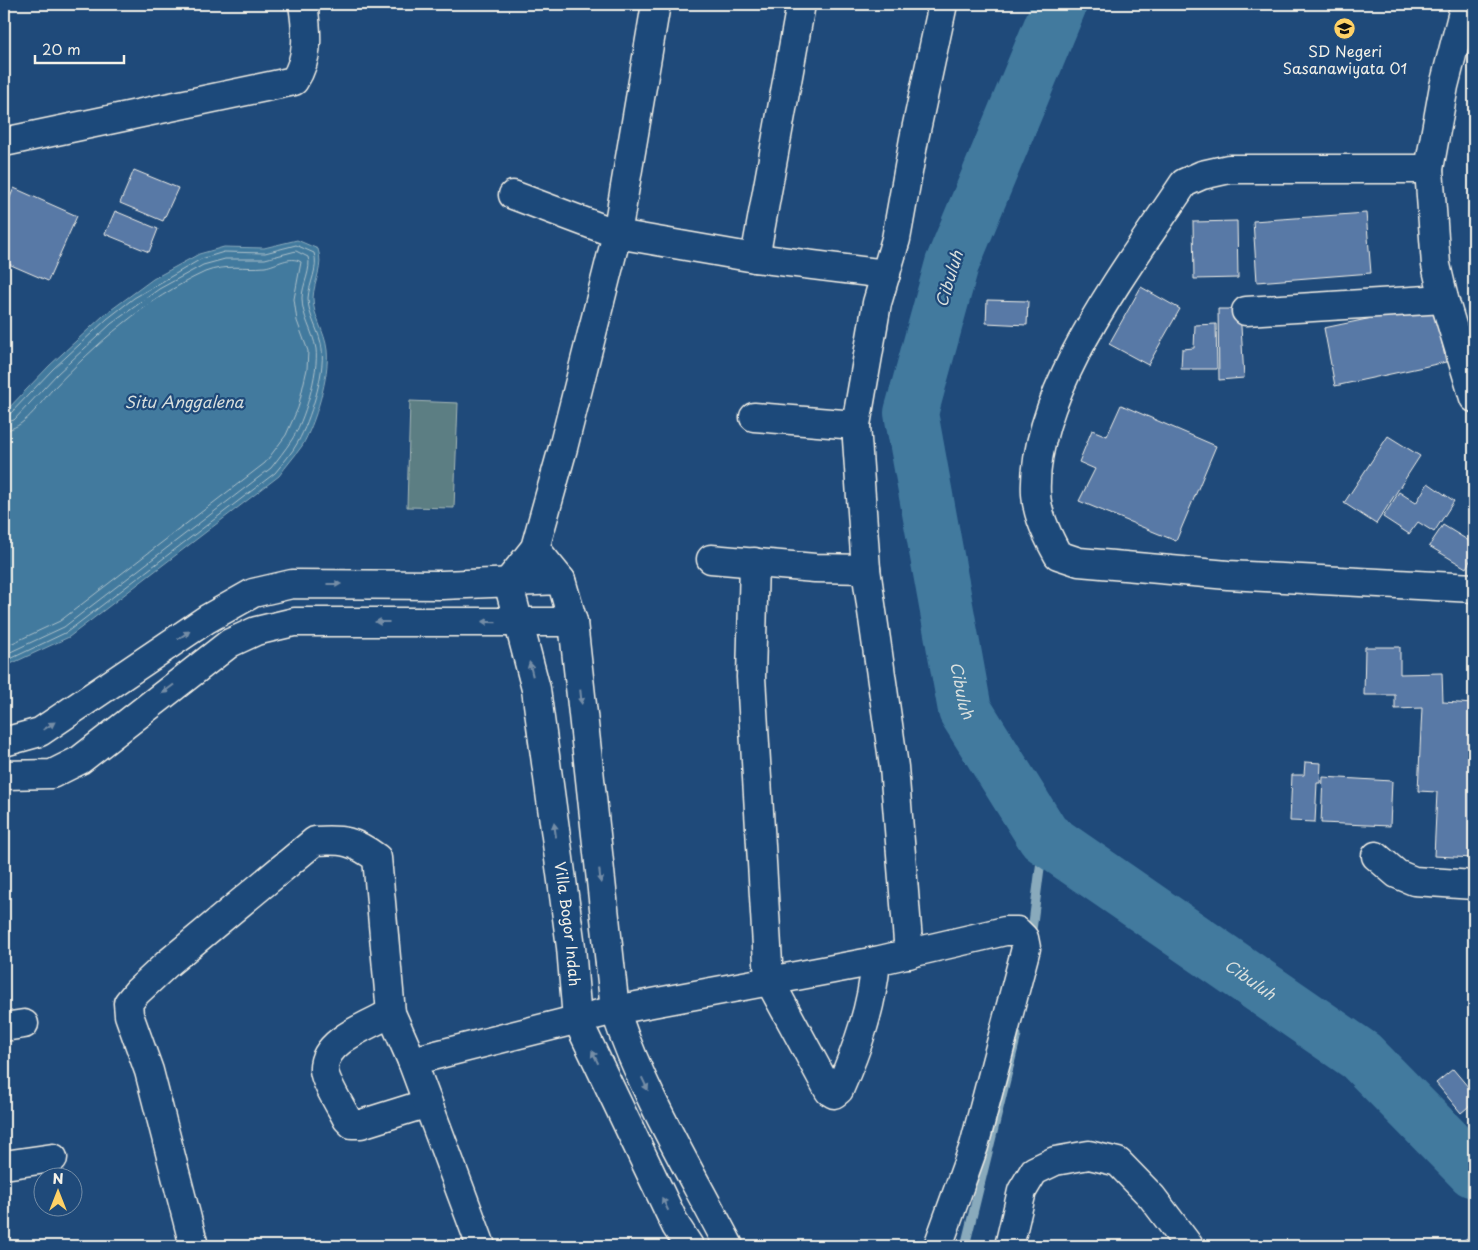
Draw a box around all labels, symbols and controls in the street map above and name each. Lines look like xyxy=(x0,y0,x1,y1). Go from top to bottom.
school or university icon: SD Negeri Sasanawiyata 01 xyxy=(1333,17,1357,41)
scale bar xyxy=(35,32,124,64)
text: 20 m xyxy=(42,37,81,60)
place label: SD Negeri Sasanawiyata 01 xyxy=(1283,39,1407,79)
water label: Cibuluh xyxy=(928,247,968,310)
water label: Situ Anggalena xyxy=(124,389,245,413)
one-way arrow xyxy=(326,580,342,588)
one-way arrow xyxy=(374,618,390,626)
one-way arrow xyxy=(481,618,497,626)
one-way arrow xyxy=(177,630,191,640)
water label: Cibuluh xyxy=(945,660,981,724)
one-way arrow xyxy=(527,662,535,677)
one-way arrow xyxy=(162,684,175,694)
one-way arrow xyxy=(577,689,585,705)
one-way arrow xyxy=(43,721,56,731)
one-way arrow xyxy=(551,822,559,838)
street label: Villa Bogor Indah xyxy=(550,860,587,987)
one-way arrow xyxy=(596,868,604,884)
water label: Cibuluh xyxy=(1220,952,1282,1005)
one-way arrow xyxy=(591,1050,599,1064)
one-way arrow xyxy=(642,1077,650,1091)
north arrow xyxy=(32,1168,82,1218)
text: N xyxy=(52,1168,64,1189)
one-way arrow xyxy=(661,1197,669,1211)

